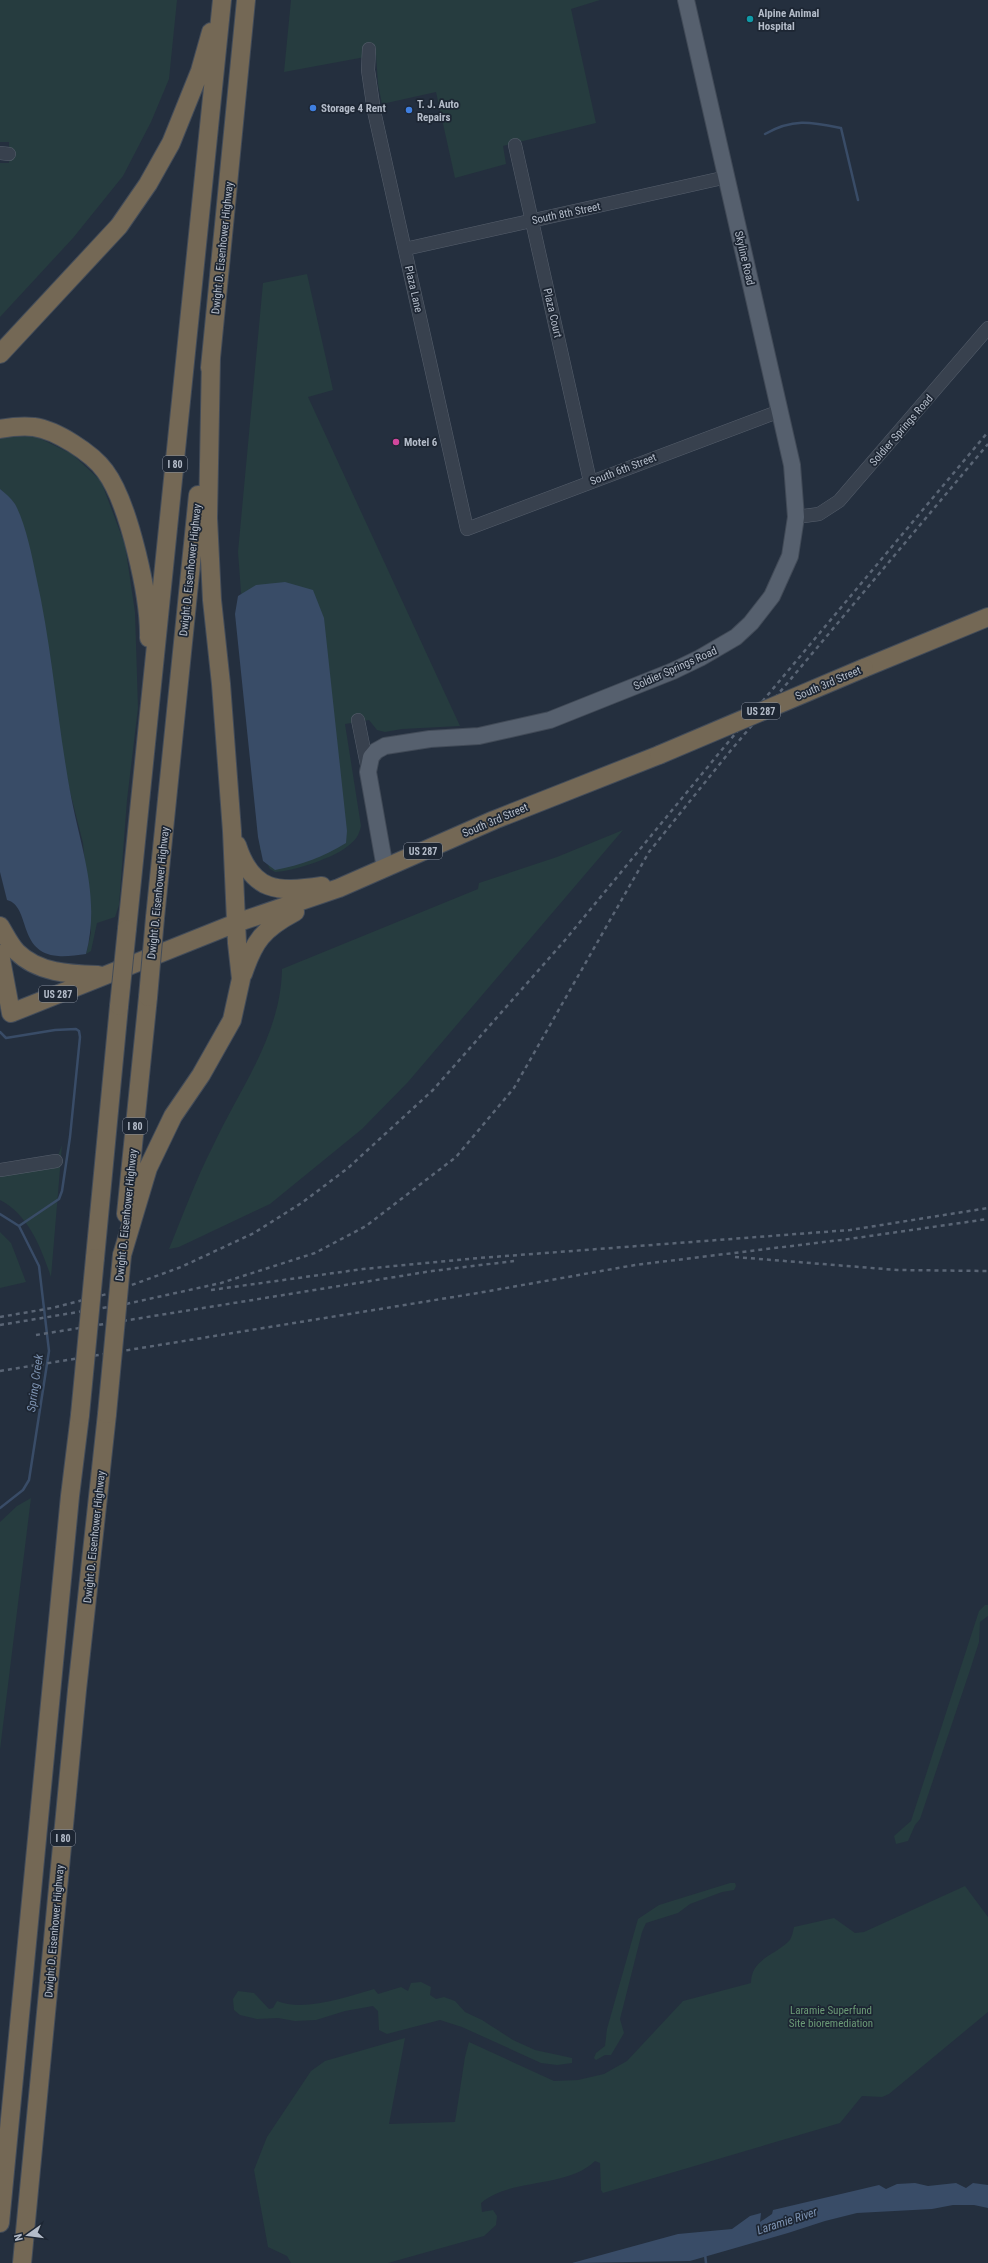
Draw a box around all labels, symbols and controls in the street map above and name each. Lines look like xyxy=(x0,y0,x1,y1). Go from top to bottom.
place label: Alpine Animal Hospital xyxy=(758,7,820,33)
marker: Alpine Animal Hospital xyxy=(745,14,755,24)
place label: T. J. Auto Repairs xyxy=(417,98,460,124)
place label: Storage 4 Rent xyxy=(321,102,386,115)
marker: Storage 4 Rent xyxy=(308,103,318,113)
marker: T. J. Auto Repairs xyxy=(404,105,414,115)
street label: Dwight D. Eisenhower Highway xyxy=(209,181,236,315)
street label: South 8th Street xyxy=(531,200,602,227)
street label: Skyline Road xyxy=(732,230,757,287)
street label: Plaza Lane xyxy=(402,265,425,314)
street label: Plaza Court xyxy=(541,287,565,339)
street label: Soldier Springs Road xyxy=(867,392,936,469)
place label: Motel 6 xyxy=(404,436,438,449)
marker: Motel 6 xyxy=(391,437,401,447)
street label: South 6th Street xyxy=(588,451,658,488)
road number: I 80 xyxy=(163,456,187,472)
street label: Dwight D. Eisenhower Highway xyxy=(177,503,204,637)
street label: Soldier Springs Road xyxy=(631,644,719,693)
street label: South 3rd Street xyxy=(793,664,863,703)
road number: US 287 xyxy=(742,703,780,719)
street label: South 3rd Street xyxy=(460,801,530,840)
street label: Dwight D. Eisenhower Highway xyxy=(145,826,172,960)
road number: US 287 xyxy=(404,843,442,859)
road number: US 287 xyxy=(39,986,77,1002)
road number: I 80 xyxy=(123,1118,147,1134)
street label: Dwight D. Eisenhower Highway xyxy=(113,1148,140,1282)
water label: Spring Creek xyxy=(24,1352,46,1413)
street label: Dwight D. Eisenhower Highway xyxy=(81,1470,108,1604)
road number: I 80 xyxy=(51,1830,75,1846)
street label: Dwight D. Eisenhower Highway xyxy=(42,1864,67,1998)
park label: Laramie Superfund Site bioremediation xyxy=(789,2004,873,2030)
water label: Laramie River xyxy=(755,2205,819,2237)
north arrow xyxy=(8,2215,48,2255)
text: N xyxy=(12,2232,26,2242)

